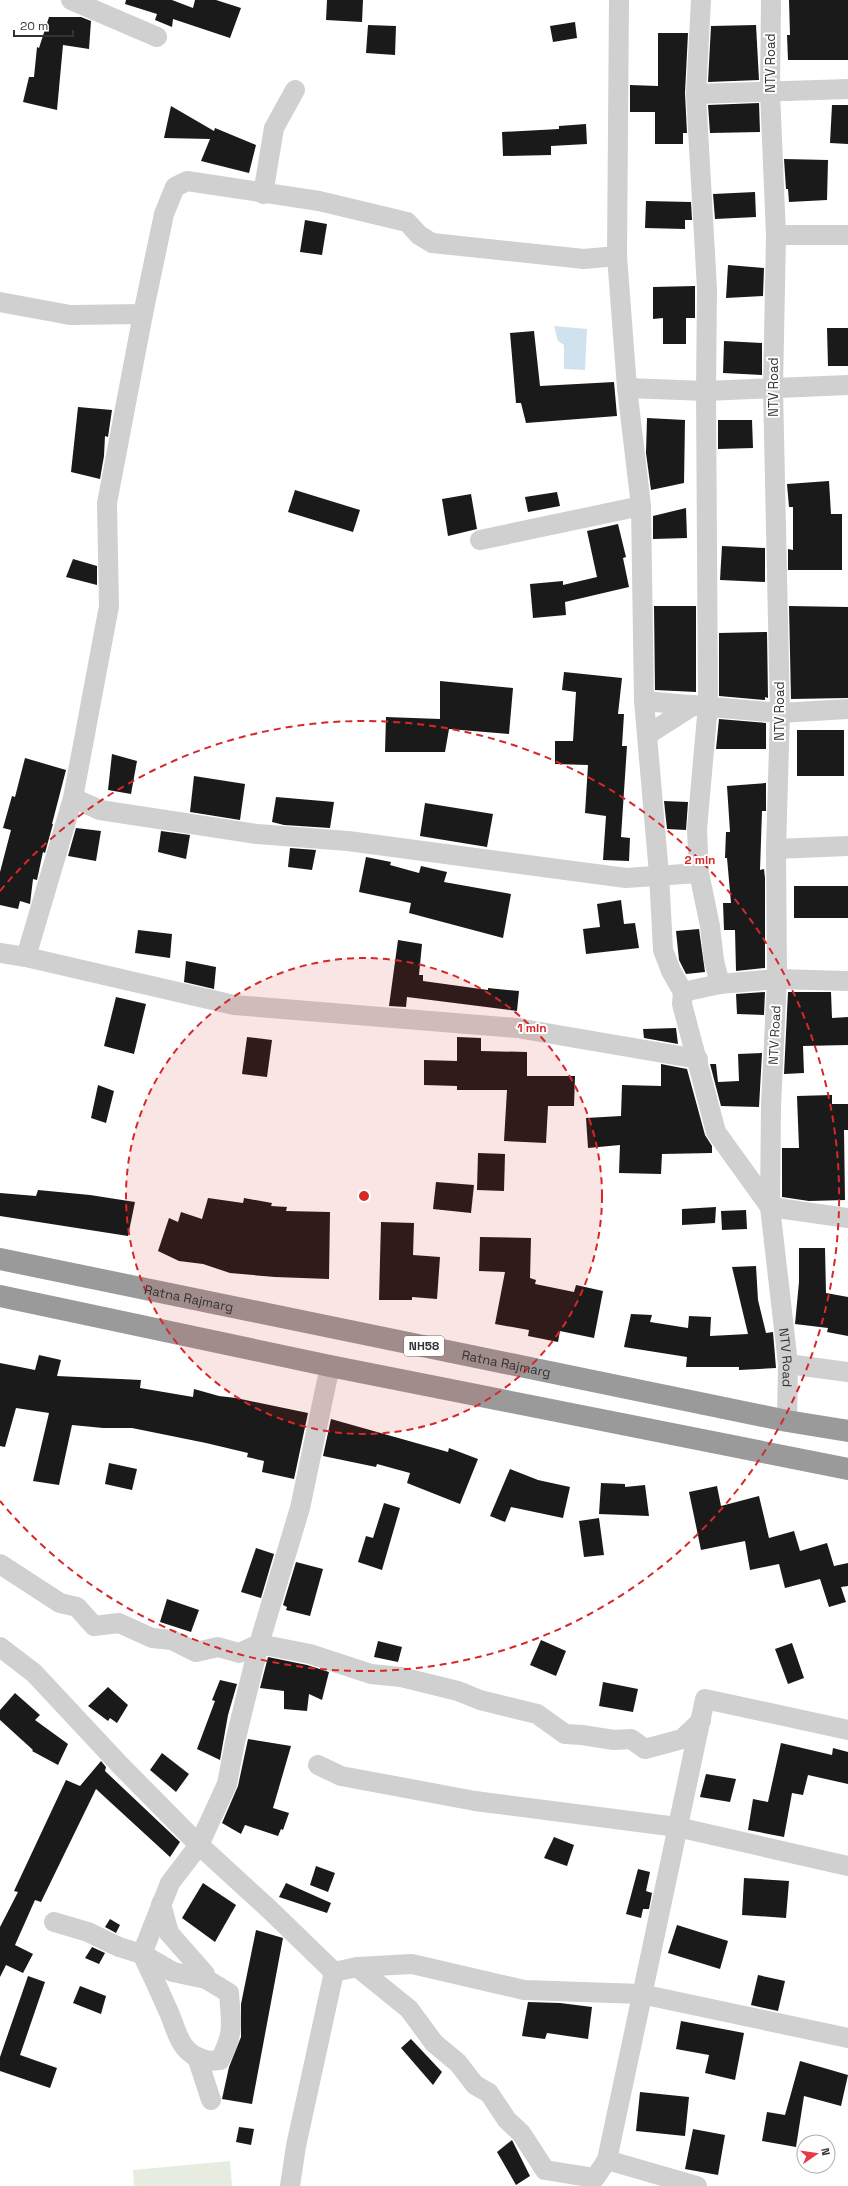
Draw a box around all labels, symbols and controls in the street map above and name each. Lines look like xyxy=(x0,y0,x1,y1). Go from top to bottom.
scale bar xyxy=(14,12,73,38)
text: 20 m xyxy=(20,18,48,34)
street label: NTV Road xyxy=(762,33,779,93)
street label: NTV Road xyxy=(765,357,782,417)
street label: NTV Road xyxy=(771,681,788,741)
text: 2 min xyxy=(684,852,716,868)
street label: NTV Road xyxy=(764,1005,785,1065)
text: 1 min xyxy=(517,1020,547,1036)
centre of rings xyxy=(357,1189,371,1203)
street label: Ratna Rajmarg xyxy=(143,1281,235,1316)
street label: NTV Road xyxy=(775,1327,796,1387)
road number: NH58 xyxy=(404,1336,444,1356)
street label: Ratna Rajmarg xyxy=(460,1346,552,1381)
north arrow xyxy=(796,2134,836,2174)
text: N xyxy=(818,2147,833,2157)

